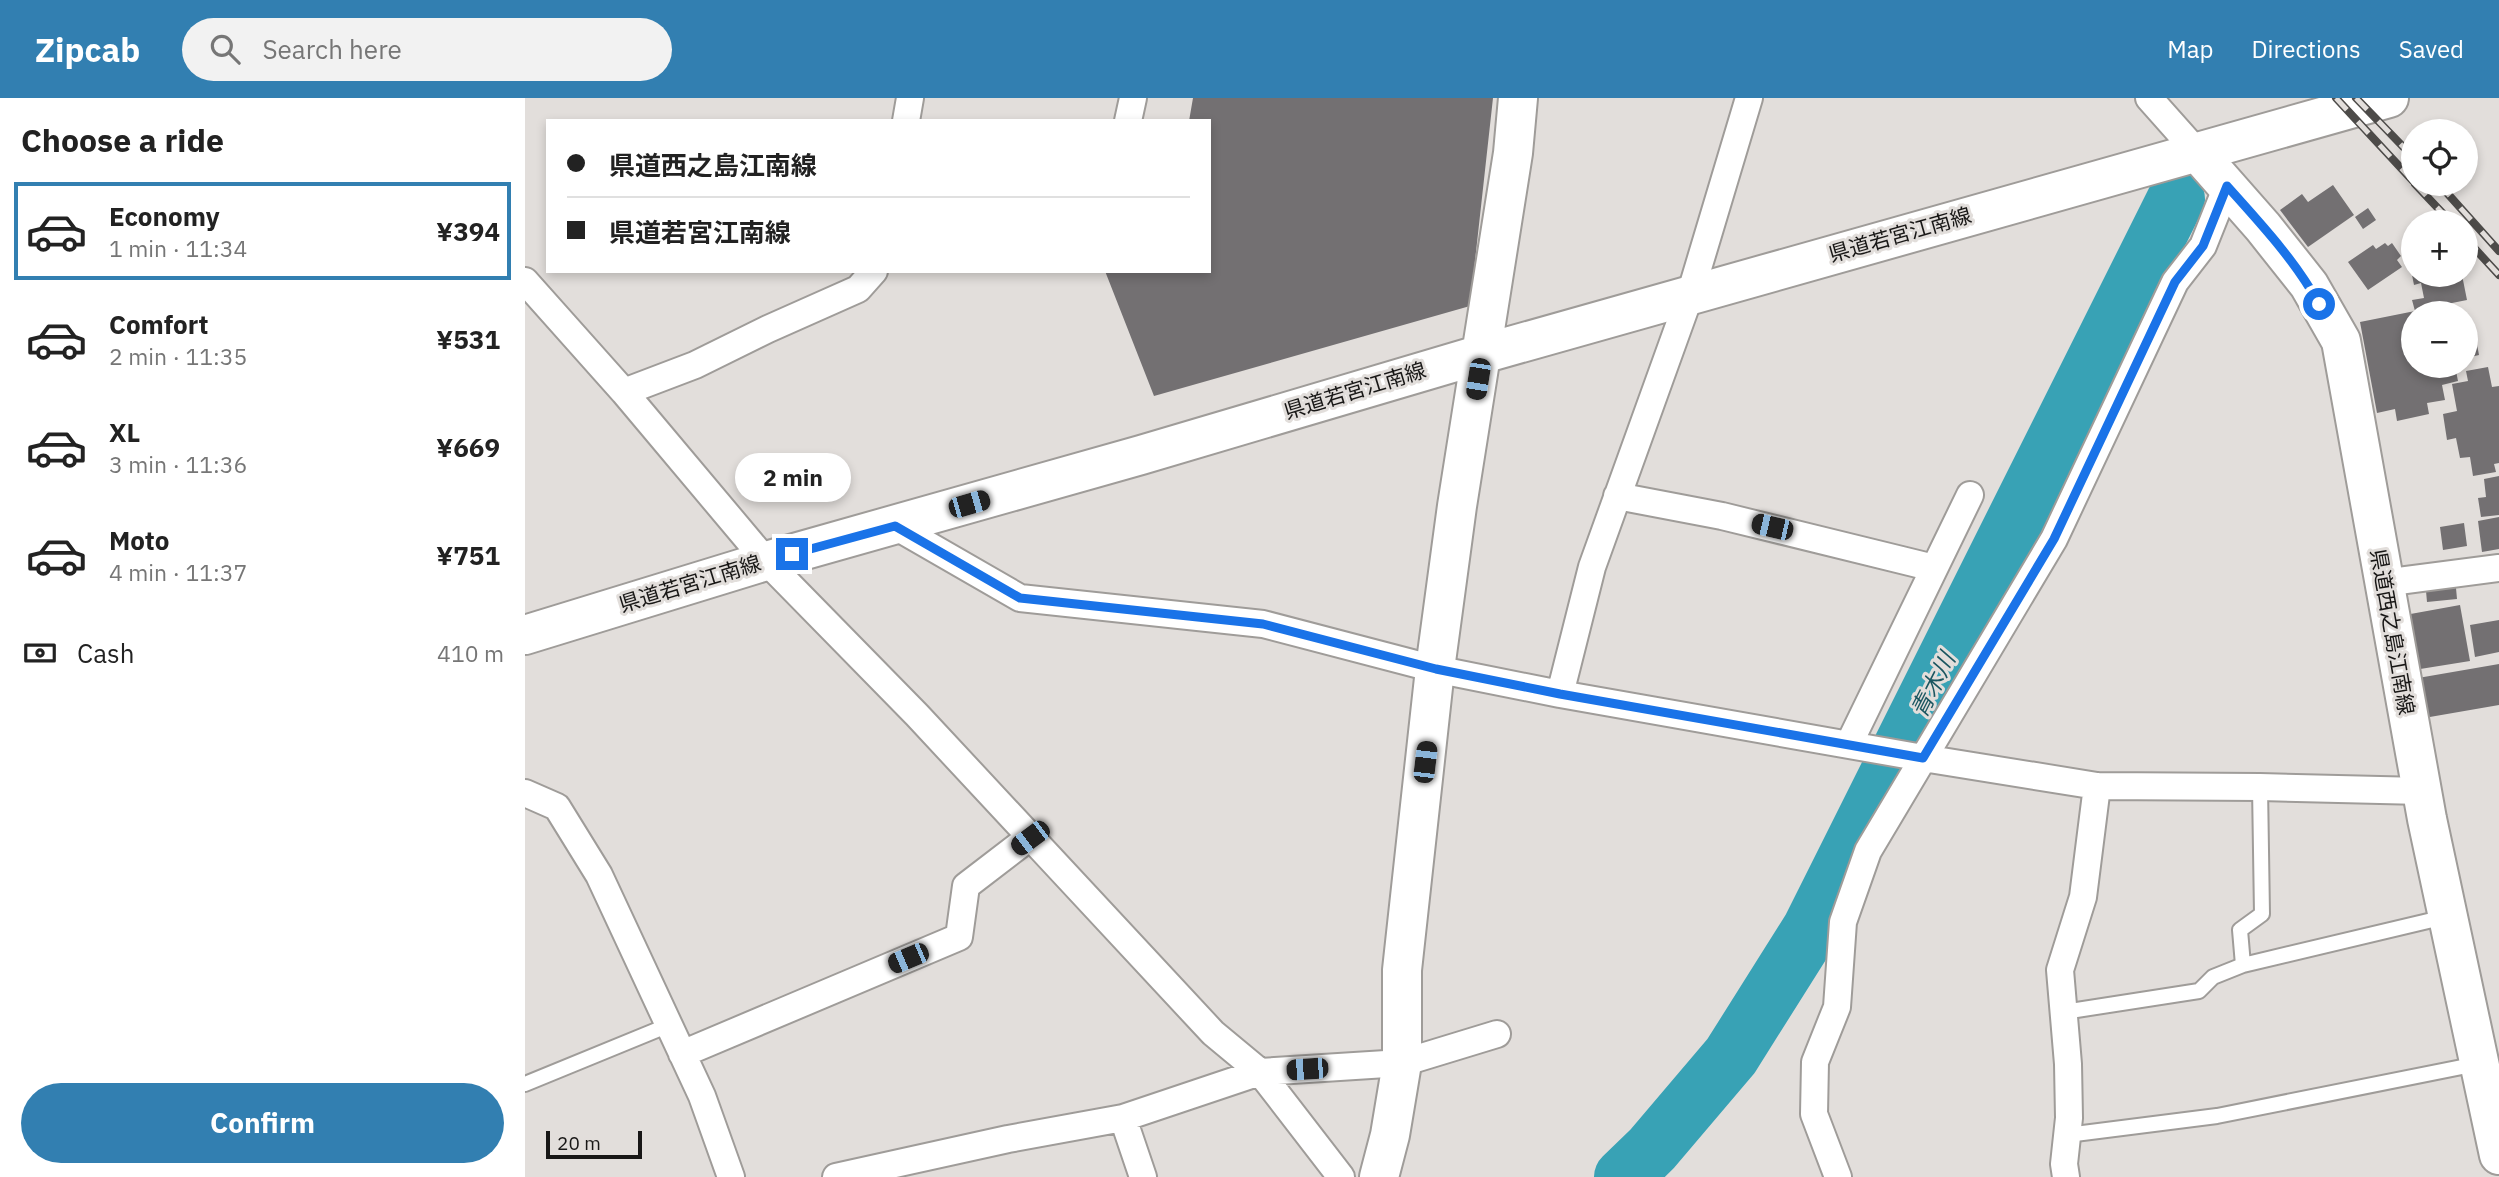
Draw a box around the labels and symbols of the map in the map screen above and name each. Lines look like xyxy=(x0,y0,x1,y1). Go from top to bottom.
street label: 県道若宮江南線 xyxy=(1825,200,1974,268)
route start xyxy=(2303,288,2335,320)
street label: 県道若宮江南線 xyxy=(1280,355,1429,425)
car xyxy=(1465,357,1492,401)
callout: 2 min xyxy=(734,452,850,502)
car xyxy=(946,488,993,520)
car xyxy=(1750,512,1795,542)
route end xyxy=(776,538,808,570)
street label: 県道西之島江南線 xyxy=(2365,547,2421,717)
street label: 県道若宮江南線 xyxy=(615,548,764,618)
water label: 青木川 xyxy=(1903,644,1962,722)
car xyxy=(1413,740,1438,784)
car xyxy=(1007,817,1054,859)
car xyxy=(885,940,932,976)
car xyxy=(1286,1057,1329,1081)
scale bar xyxy=(546,1128,642,1160)

